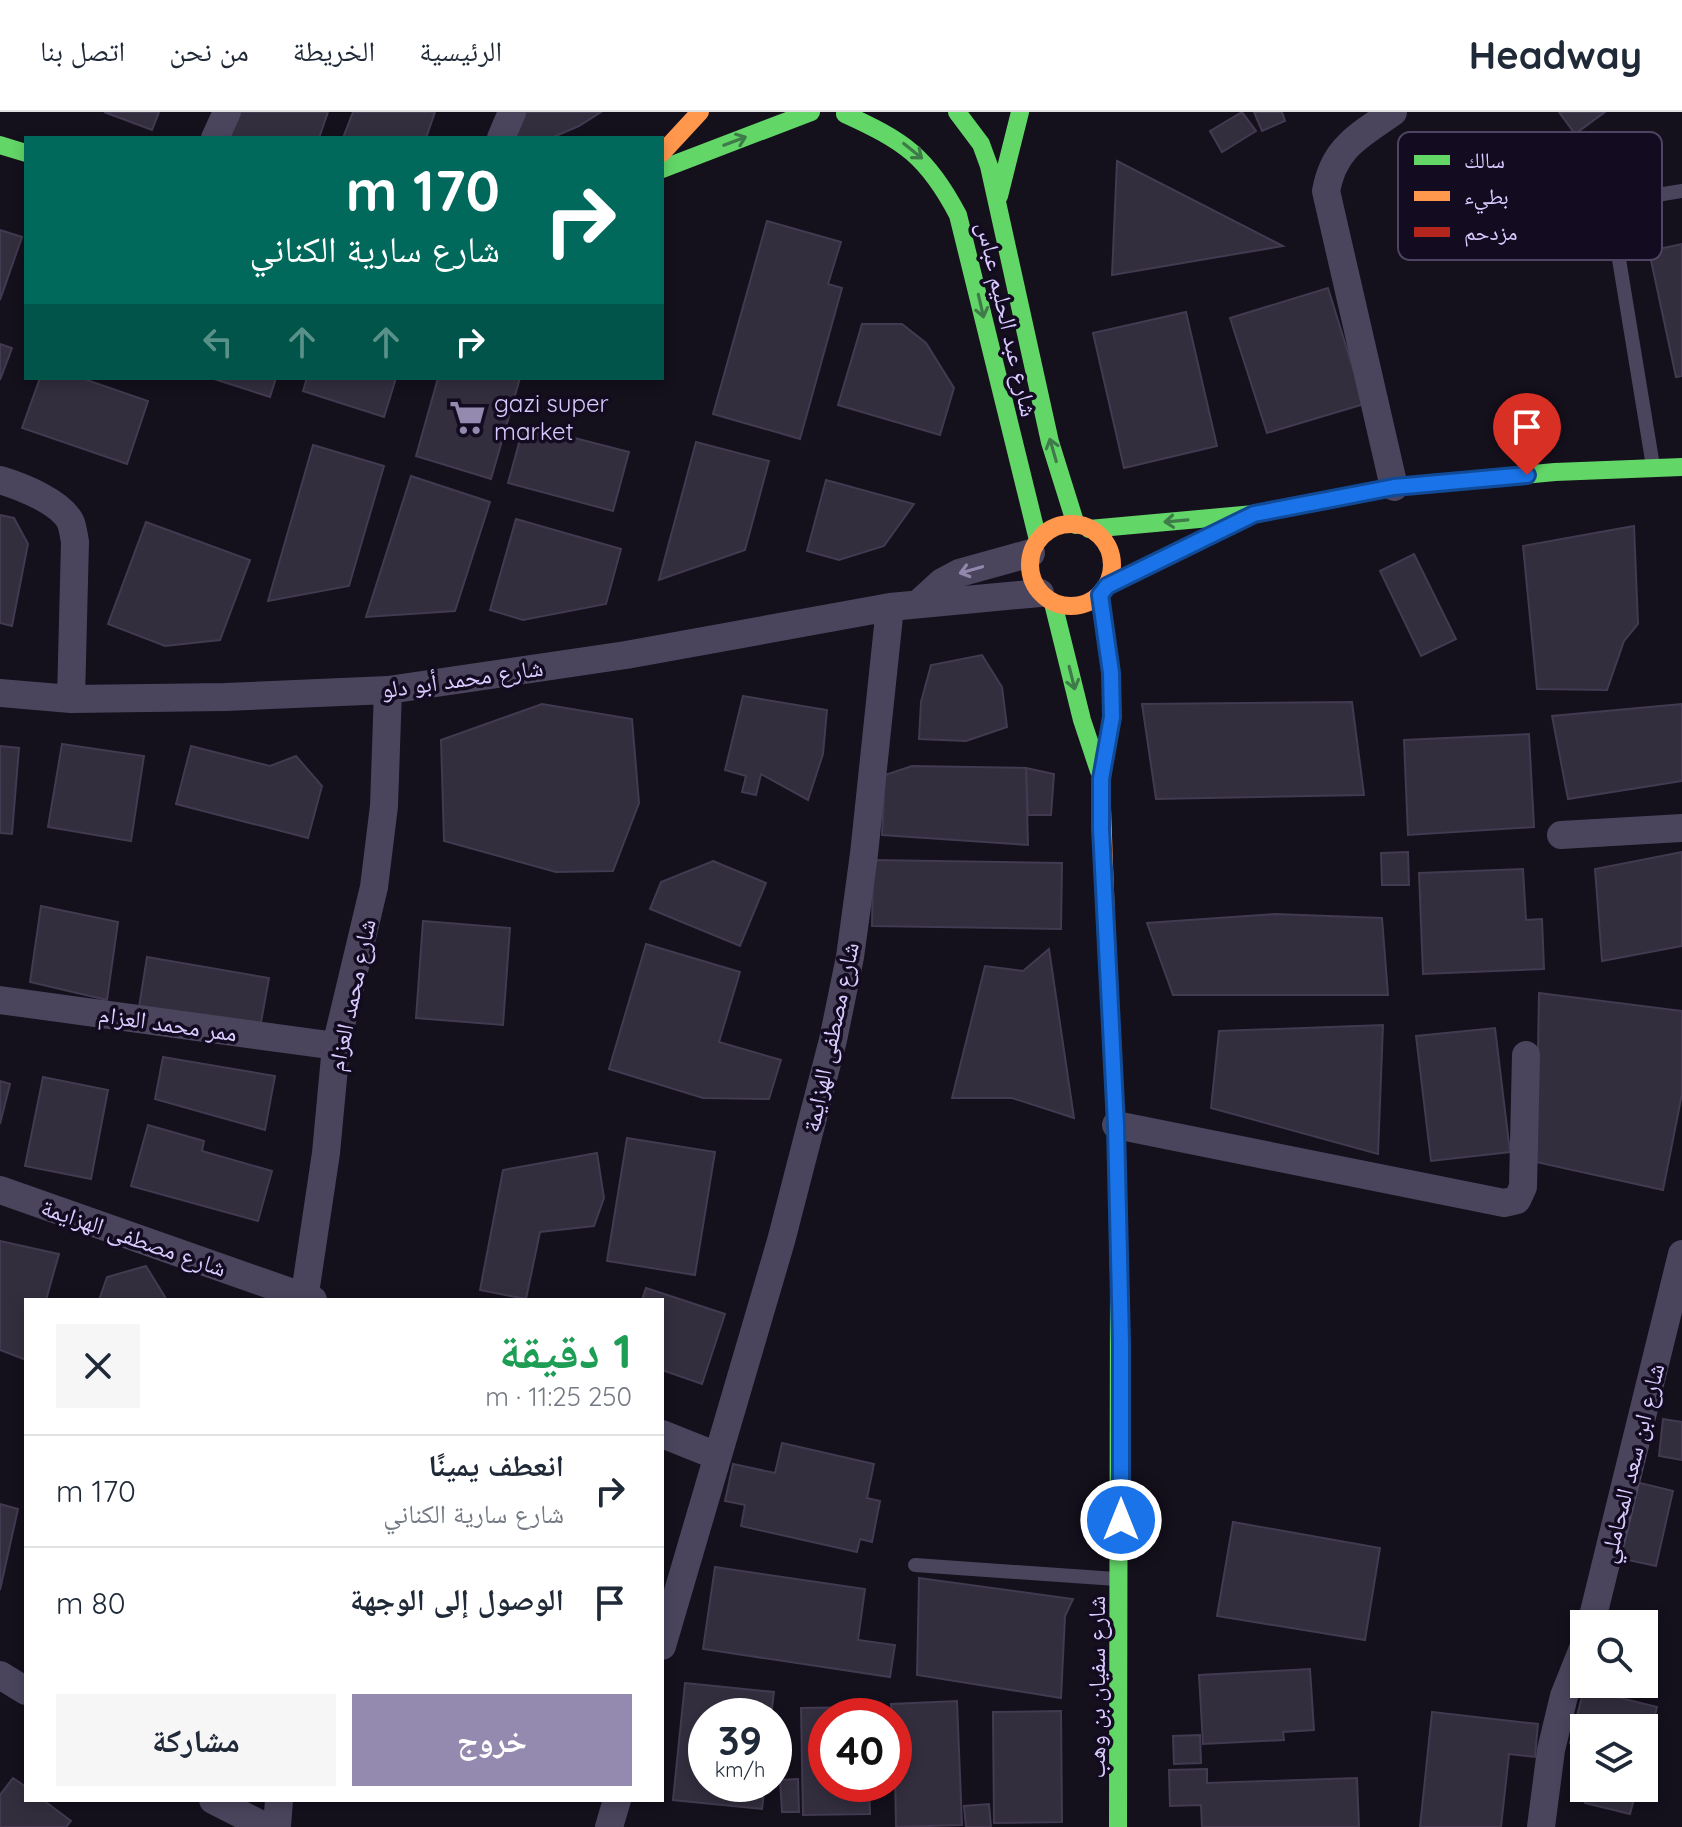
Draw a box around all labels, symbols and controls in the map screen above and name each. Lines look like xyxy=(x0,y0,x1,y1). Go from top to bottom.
text: Headway xyxy=(1469,31,1642,79)
text: اتصل بنا xyxy=(40,33,125,68)
text: من نحن xyxy=(169,33,249,68)
text: الخريطة xyxy=(293,33,375,68)
text: الرئيسية xyxy=(419,33,502,68)
legend xyxy=(1398,132,1662,260)
one-way arrow xyxy=(722,133,747,147)
one-way arrow xyxy=(902,142,923,160)
text: سالك xyxy=(1464,146,1505,174)
text: 170 m xyxy=(346,155,500,225)
icon: right xyxy=(528,168,632,272)
text: بطيء xyxy=(1464,182,1509,214)
text: مزدحم xyxy=(1464,218,1518,247)
street label: شارع عبد الحليم عباس xyxy=(969,219,1045,420)
text: شارع سارية الكناني xyxy=(250,226,500,271)
one-way arrow xyxy=(974,293,989,318)
icon: left xyxy=(196,320,240,364)
icon: ahead xyxy=(280,320,324,364)
icon: ahead xyxy=(364,320,408,364)
icon: right xyxy=(448,320,492,364)
place label: gazi super market xyxy=(494,388,609,446)
pin xyxy=(1493,393,1561,475)
supermarket icon: gazi super market xyxy=(449,398,487,436)
icon: arrive xyxy=(1505,405,1549,449)
one-way arrow xyxy=(1045,438,1060,464)
one-way arrow xyxy=(1163,514,1190,529)
one-way arrow xyxy=(959,564,984,578)
street label: شارع محمد أبو دلو xyxy=(379,652,545,705)
one-way arrow xyxy=(1065,665,1080,691)
street label: شارع محمد العزام xyxy=(320,916,384,1074)
street label: شارع مصطفى الهزايمة xyxy=(795,939,866,1135)
street label: ممر محمد العزام xyxy=(96,998,239,1050)
street label: شارع مصطفى الهزايمة xyxy=(37,1191,230,1284)
text: 1 دقيقة xyxy=(499,1320,632,1380)
button: close xyxy=(56,1324,140,1408)
street label: شارع ابن سعد المحاملي xyxy=(1592,1360,1675,1567)
text: 250 m · 11:25 xyxy=(485,1380,632,1413)
text: انعطف يمينًا xyxy=(428,1446,564,1484)
icon: right xyxy=(588,1469,632,1513)
text: 170 m xyxy=(56,1472,136,1510)
position arrow xyxy=(1079,1478,1163,1562)
text: شارع سارية الكناني xyxy=(383,1497,564,1530)
text: الوصول إلى الوجهة xyxy=(350,1580,564,1618)
icon: arrive xyxy=(588,1581,632,1625)
text: 80 m xyxy=(56,1584,126,1622)
street label: شارع سفيان بن وهب xyxy=(1081,1596,1112,1778)
map controls xyxy=(1570,1610,1658,1802)
button: search xyxy=(1570,1610,1658,1698)
button: مشاركة xyxy=(56,1694,336,1786)
button: خروج xyxy=(352,1694,632,1786)
speed limit sign: 40 xyxy=(808,1698,912,1802)
button: layers xyxy=(1570,1714,1658,1802)
text: 39 xyxy=(718,1715,762,1765)
text: km/h xyxy=(715,1757,765,1782)

